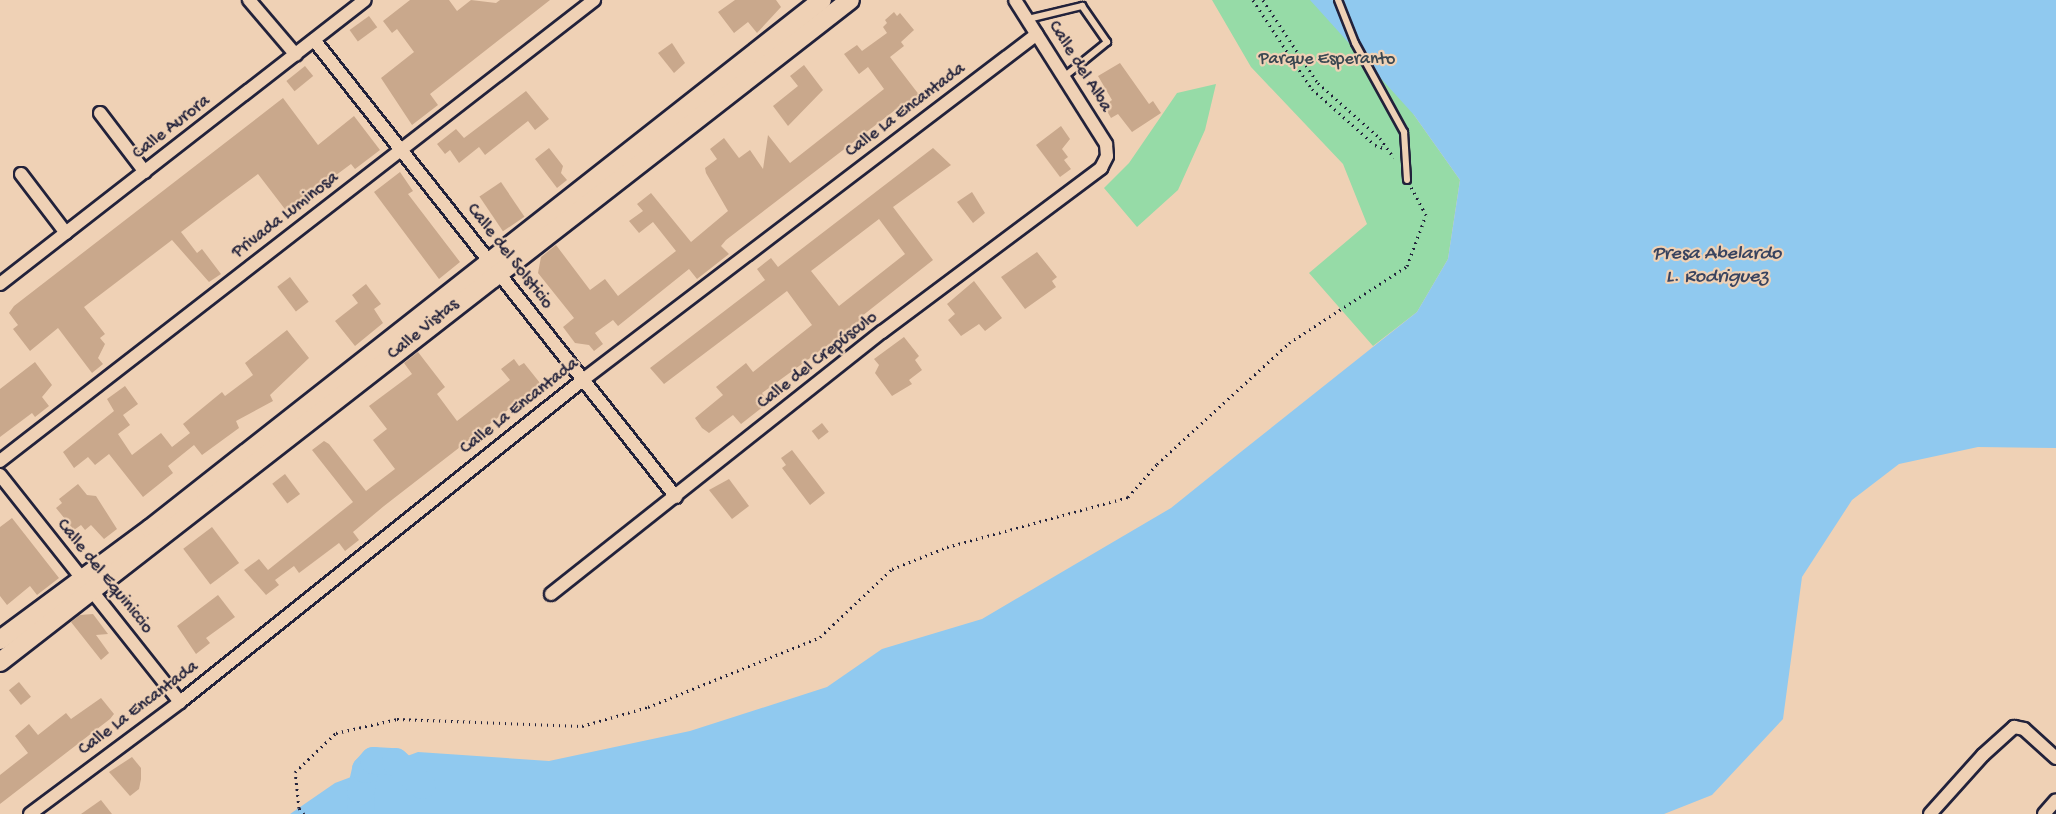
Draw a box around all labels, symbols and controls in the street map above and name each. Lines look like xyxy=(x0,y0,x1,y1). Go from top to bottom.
street label: Calle del Alba xyxy=(1042,17,1116,117)
park label: Parque Esperanto xyxy=(1259,49,1395,71)
street label: Calle La Encantada xyxy=(842,59,970,163)
street label: Calle Aurora xyxy=(129,91,215,165)
street label: Privada Luminosa xyxy=(228,168,344,264)
street label: Calle del Solsticio xyxy=(461,200,557,314)
water label: Presa Abelardo L. Rodriguez xyxy=(1652,243,1782,290)
street label: Calle Vistas xyxy=(384,295,464,365)
street label: Calle del Crepúsculo xyxy=(754,307,882,415)
street label: Calle La Encantada xyxy=(456,354,584,460)
street label: Calle del Equiniccio xyxy=(51,515,157,639)
street label: Calle La Encantada xyxy=(75,657,203,761)

